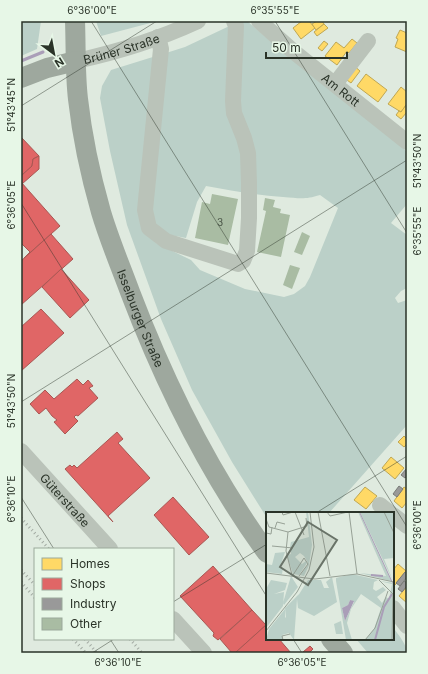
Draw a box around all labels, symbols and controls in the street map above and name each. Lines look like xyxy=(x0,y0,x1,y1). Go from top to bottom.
text: 6°36'00"E xyxy=(67,4,117,16)
text: 6°35'55"E xyxy=(251,4,299,16)
street label: Brüner Straße xyxy=(82,30,162,67)
north arrow xyxy=(34,34,74,74)
scale bar xyxy=(266,34,347,60)
text: 50 m xyxy=(272,40,301,55)
text: N xyxy=(52,54,67,71)
street label: Am Rott xyxy=(319,70,363,109)
text: 51°43'45"N xyxy=(5,78,17,132)
text: 51°43'50"N xyxy=(411,134,423,188)
text: 6°36'05"E xyxy=(5,180,17,230)
text: 6°35'55"E xyxy=(411,207,423,255)
house number: 3 xyxy=(217,216,223,228)
street label: Isselburger Straße xyxy=(115,267,168,369)
text: 51°43'50"N xyxy=(5,374,17,428)
street label: Güterstraße xyxy=(37,470,94,530)
text: 6°36'10"E xyxy=(5,475,17,523)
text: 6°36'00"E xyxy=(411,500,423,550)
inset map xyxy=(266,512,394,640)
legend xyxy=(34,548,174,640)
text: Homes xyxy=(70,556,110,571)
text: Shops xyxy=(70,576,106,591)
text: Industry xyxy=(70,596,117,611)
text: Other xyxy=(70,616,102,631)
text: 6°36'10"E xyxy=(94,656,142,668)
text: 6°36'05"E xyxy=(277,656,327,668)

